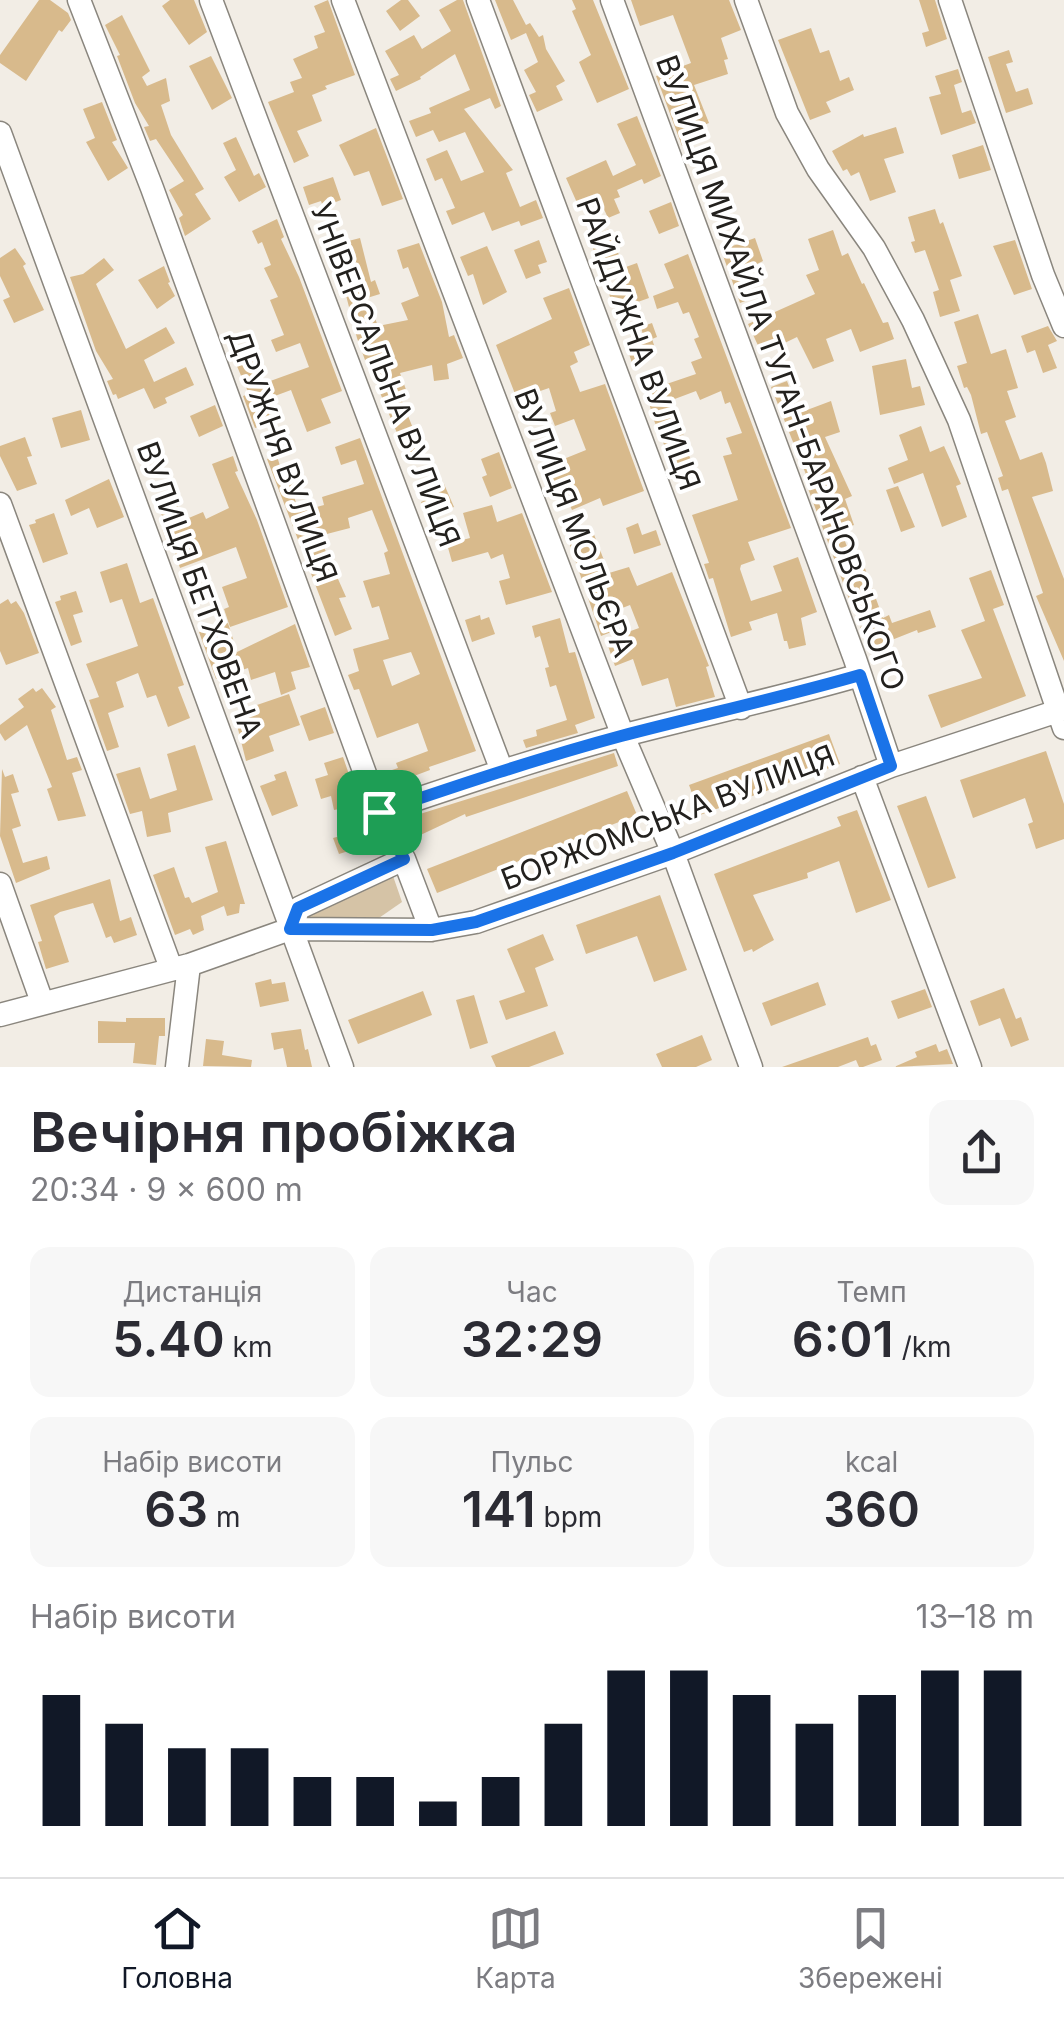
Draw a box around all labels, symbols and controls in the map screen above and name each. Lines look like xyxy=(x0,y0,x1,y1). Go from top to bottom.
street label: ВУЛИЦЯ МИХАЙЛА ТУГАН-БАРАНОВСЬКОГО xyxy=(649,50,913,695)
street label: РАЙДУЖНА ВУЛИЦЯ xyxy=(569,193,709,495)
street label: УНІВЕРСАЛЬНА ВУЛИЦЯ xyxy=(304,197,468,552)
street label: ДРУЖНЯ ВУЛИЦЯ xyxy=(221,325,345,587)
street label: ВУЛИЦЯ МОЛЬЄРА xyxy=(507,383,643,662)
street label: ВУЛИЦЯ БЕТХОВЕНА xyxy=(130,437,270,743)
street label: БОРЖОМСЬКА ВУЛИЦЯ xyxy=(496,737,840,897)
pin xyxy=(337,770,422,855)
icon: arrive xyxy=(352,785,407,840)
text: Вечірня пробіжка xyxy=(30,1099,518,1165)
button: share xyxy=(929,1100,1034,1205)
text: 20:34 · 9 × 600 m xyxy=(30,1170,303,1209)
text: Дистанція xyxy=(122,1275,262,1309)
text: Час xyxy=(506,1275,558,1309)
text: Темп xyxy=(837,1275,907,1309)
text: 5.40 xyxy=(112,1309,225,1369)
text: 32:29 xyxy=(461,1309,603,1369)
text: 6:01 xyxy=(792,1309,894,1369)
text: km xyxy=(225,1330,272,1364)
text: /km xyxy=(894,1330,952,1364)
text: Набір висоти xyxy=(102,1445,282,1479)
text: Пульс xyxy=(490,1445,574,1479)
text: kcal xyxy=(845,1445,898,1479)
text: 63 xyxy=(144,1479,208,1539)
text: 141 xyxy=(462,1479,536,1539)
text: 360 xyxy=(823,1479,920,1539)
text: m xyxy=(208,1500,240,1534)
text: bpm xyxy=(536,1500,602,1534)
text: Набір висоти xyxy=(30,1597,236,1636)
text: 13–18 m xyxy=(915,1597,1034,1636)
tab: Головна xyxy=(121,1901,233,1995)
tab: Карта xyxy=(475,1901,556,1995)
tab: Збережені xyxy=(798,1901,943,1995)

